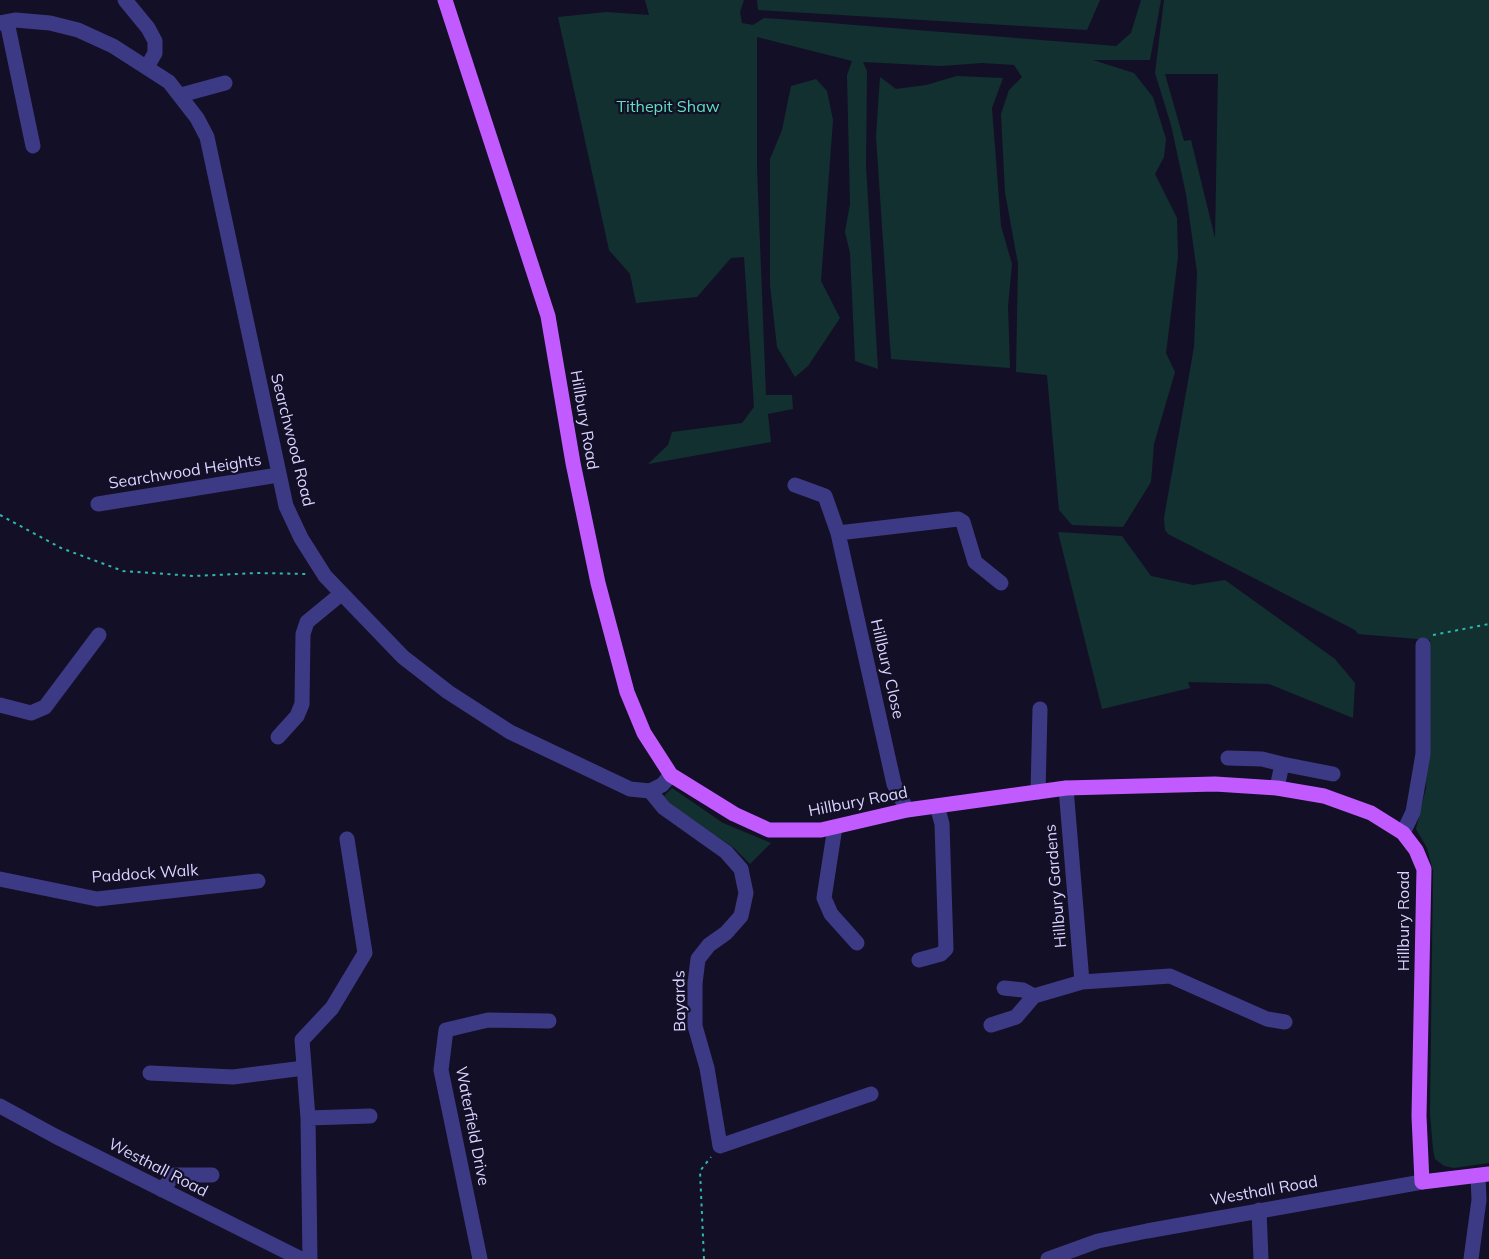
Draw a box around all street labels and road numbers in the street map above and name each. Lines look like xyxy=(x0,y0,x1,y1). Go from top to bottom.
street label: Hillbury Road xyxy=(566,369,602,471)
street label: Searchwood Road xyxy=(266,372,318,508)
street label: Searchwood Heights xyxy=(107,450,263,494)
street label: Hillbury Close xyxy=(866,617,908,721)
street label: Hillbury Road xyxy=(807,783,909,821)
street label: Hillbury Gardens xyxy=(1041,823,1071,949)
street label: Paddock Walk xyxy=(91,861,199,887)
street label: Hillbury Road xyxy=(1394,871,1414,971)
street label: Bayards xyxy=(670,970,690,1032)
street label: Waterfield Drive xyxy=(451,1065,493,1187)
street label: Westhall Road xyxy=(105,1135,211,1201)
street label: Westhall Road xyxy=(1209,1172,1319,1210)

